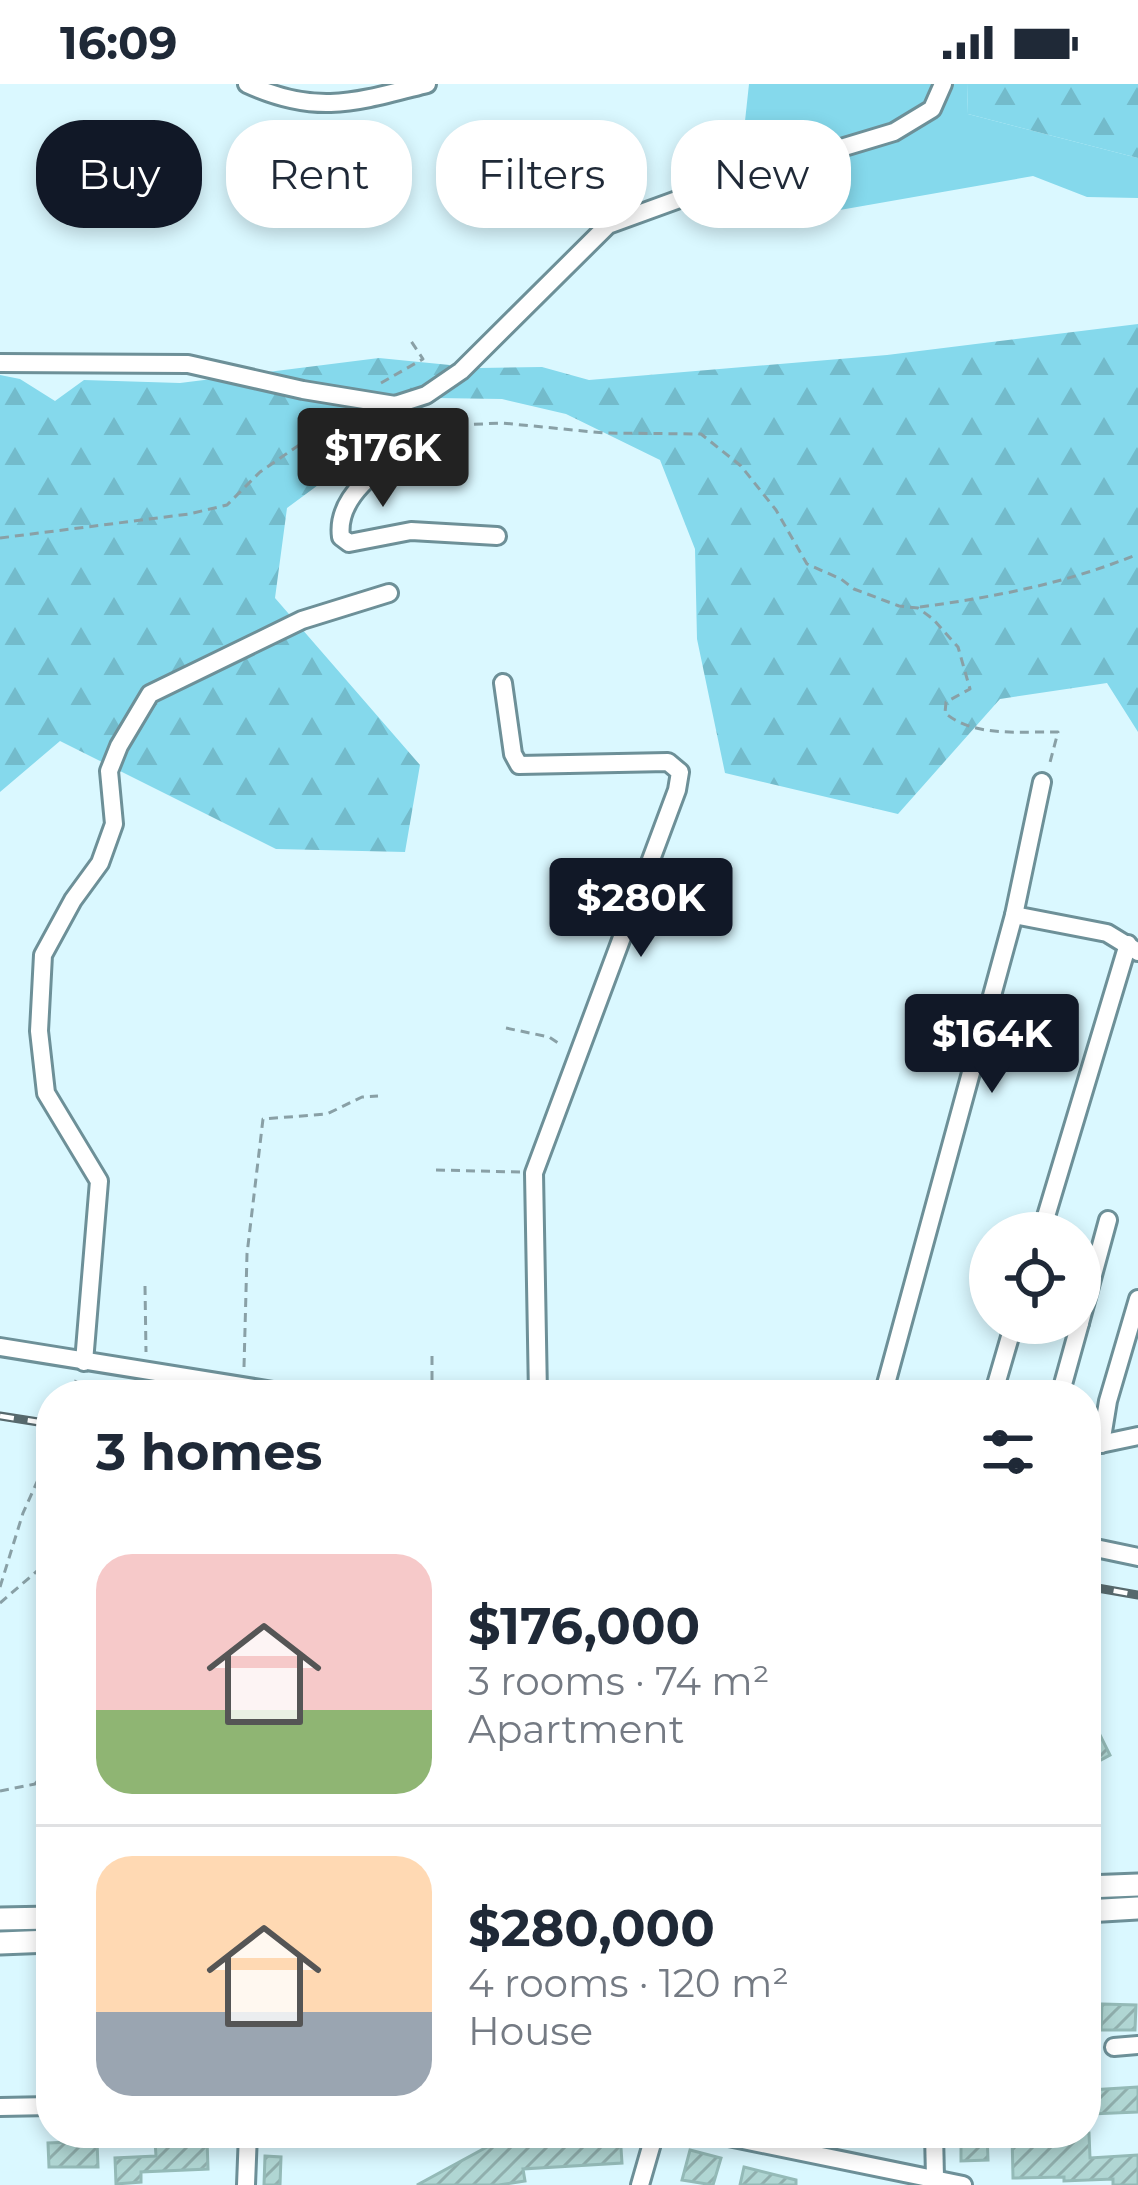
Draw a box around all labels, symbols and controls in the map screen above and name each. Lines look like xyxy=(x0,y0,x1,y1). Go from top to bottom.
text: 16:09 xyxy=(60,15,177,70)
chip: Buy xyxy=(36,120,202,228)
chip: Rent xyxy=(226,120,412,228)
chip: Filters xyxy=(436,120,647,228)
chip: New xyxy=(671,120,851,228)
pin: $176K xyxy=(299,408,467,510)
text: $176K xyxy=(325,423,441,471)
pin: $280K xyxy=(557,858,725,960)
text: $280K xyxy=(577,873,705,921)
pin: $164K xyxy=(908,994,1076,1096)
text: $164K xyxy=(932,1009,1052,1057)
map controls xyxy=(969,1212,1101,1344)
button: locate xyxy=(969,1212,1101,1344)
icon: filters xyxy=(975,1419,1041,1485)
text: 3 homes xyxy=(96,1421,322,1483)
text: $176,000 xyxy=(468,1595,700,1657)
icon: home xyxy=(192,1602,336,1746)
text: 3 rooms · 74 m² xyxy=(468,1657,770,1705)
text: Apartment xyxy=(468,1705,684,1753)
text: $280,000 xyxy=(468,1897,715,1959)
icon: home xyxy=(192,1904,336,2048)
text: 4 rooms · 120 m² xyxy=(468,1959,789,2007)
text: House xyxy=(468,2007,593,2055)

